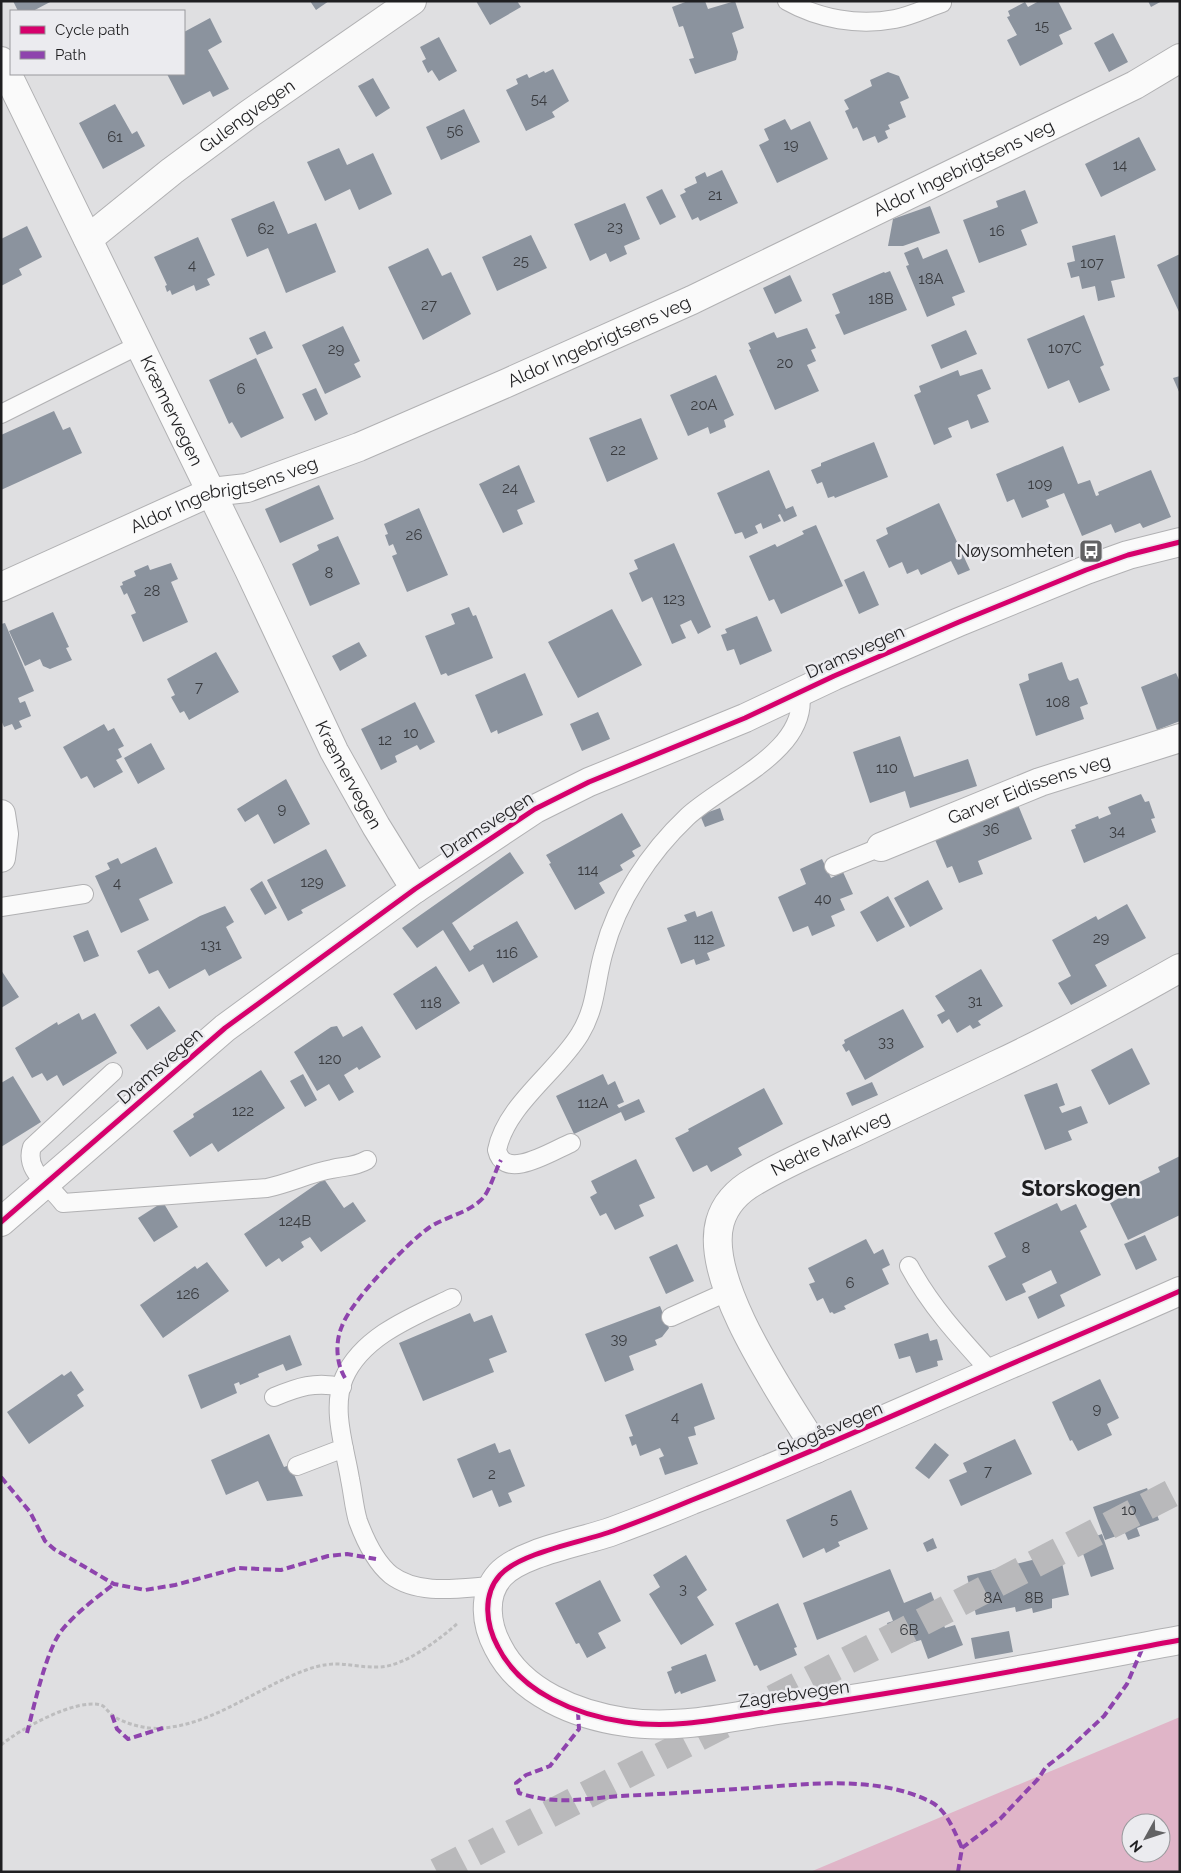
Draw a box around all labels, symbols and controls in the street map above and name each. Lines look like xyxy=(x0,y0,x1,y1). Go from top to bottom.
legend xyxy=(10,10,185,75)
house number: 15 xyxy=(1035,17,1049,35)
text: Cycle path xyxy=(55,21,129,39)
text: Path xyxy=(55,46,86,64)
street label: Gulengvegen xyxy=(195,74,299,157)
house number: 54 xyxy=(531,90,547,108)
street label: Aldor Ingebrigtsens veg xyxy=(870,115,1057,220)
house number: 56 xyxy=(446,122,464,140)
house number: 61 xyxy=(107,128,123,146)
house number: 19 xyxy=(783,136,799,154)
house number: 14 xyxy=(1113,156,1127,174)
house number: 21 xyxy=(708,186,723,204)
house number: 23 xyxy=(607,218,623,236)
house number: 62 xyxy=(258,220,275,238)
house number: 16 xyxy=(989,222,1005,240)
house number: 25 xyxy=(513,252,529,270)
house number: 107 xyxy=(1080,254,1104,272)
house number: 4 xyxy=(188,256,196,274)
house number: 18A xyxy=(918,270,944,288)
house number: 18B xyxy=(868,290,894,308)
street label: Aldor Ingebrigtsens veg xyxy=(504,291,693,391)
house number: 27 xyxy=(421,296,437,314)
house number: 107C xyxy=(1048,339,1082,357)
house number: 29 xyxy=(328,340,345,358)
street label: Kræmervegen xyxy=(136,352,208,469)
house number: 20 xyxy=(777,354,794,372)
house number: 6 xyxy=(236,380,246,398)
house number: 20A xyxy=(691,396,717,414)
house number: 22 xyxy=(610,441,626,459)
street label: Aldor Ingebrigtsens veg xyxy=(127,452,320,537)
house number: 109 xyxy=(1028,475,1052,493)
house number: 24 xyxy=(502,479,518,497)
house number: 26 xyxy=(406,526,422,544)
bus stop icon: Nøysomheten xyxy=(1078,538,1104,564)
place label: Nøysomheten xyxy=(957,540,1074,561)
house number: 8 xyxy=(325,564,334,582)
house number: 28 xyxy=(144,582,160,600)
house number: 123 xyxy=(663,590,685,608)
street label: Dramsvegen xyxy=(802,620,907,683)
house number: 7 xyxy=(195,678,203,696)
house number: 108 xyxy=(1046,693,1070,711)
street label: Kræmervegen xyxy=(311,717,387,833)
house number: 10 xyxy=(403,724,419,742)
house number: 12 xyxy=(378,731,392,749)
street label: Garver Eidissens veg xyxy=(945,750,1113,829)
house number: 110 xyxy=(876,759,898,777)
street label: Dramsvegen xyxy=(437,787,537,862)
house number: 9 xyxy=(278,800,287,818)
house number: 36 xyxy=(982,820,1000,838)
house number: 34 xyxy=(1109,822,1125,840)
house number: 114 xyxy=(577,861,599,879)
house number: 129 xyxy=(300,873,324,891)
house number: 4 xyxy=(113,874,121,892)
house number: 40 xyxy=(814,890,832,908)
house number: 29 xyxy=(1093,929,1110,947)
house number: 112 xyxy=(694,930,715,948)
house number: 131 xyxy=(201,936,222,954)
house number: 116 xyxy=(496,944,518,962)
house number: 31 xyxy=(968,992,983,1010)
house number: 118 xyxy=(420,994,442,1012)
street label: Dramsvegen xyxy=(113,1023,207,1108)
house number: 33 xyxy=(878,1033,894,1051)
house number: 120 xyxy=(318,1050,342,1068)
house number: 112A xyxy=(578,1094,608,1112)
house number: 122 xyxy=(232,1102,254,1120)
street label: Nedre Markveg xyxy=(767,1106,893,1180)
district label: Storskogen xyxy=(1021,1175,1141,1201)
house number: 124B xyxy=(279,1212,311,1230)
house number: 8 xyxy=(1022,1239,1031,1257)
house number: 6 xyxy=(845,1274,855,1292)
house number: 126 xyxy=(176,1285,200,1303)
house number: 39 xyxy=(611,1330,628,1348)
street label: Skogåsvegen xyxy=(774,1397,886,1460)
house number: 9 xyxy=(1093,1400,1102,1418)
house number: 4 xyxy=(671,1408,679,1426)
house number: 7 xyxy=(984,1462,992,1480)
house number: 2 xyxy=(488,1465,496,1483)
house number: 10 xyxy=(1121,1501,1137,1519)
house number: 5 xyxy=(830,1510,838,1528)
house number: 3 xyxy=(679,1580,687,1598)
house number: 8A xyxy=(984,1589,1002,1607)
house number: 8B xyxy=(1025,1589,1043,1607)
house number: 6B xyxy=(899,1621,919,1639)
street label: Zagrebvegen xyxy=(737,1675,851,1712)
north arrow xyxy=(1121,1813,1171,1863)
text: N xyxy=(1126,1837,1146,1856)

